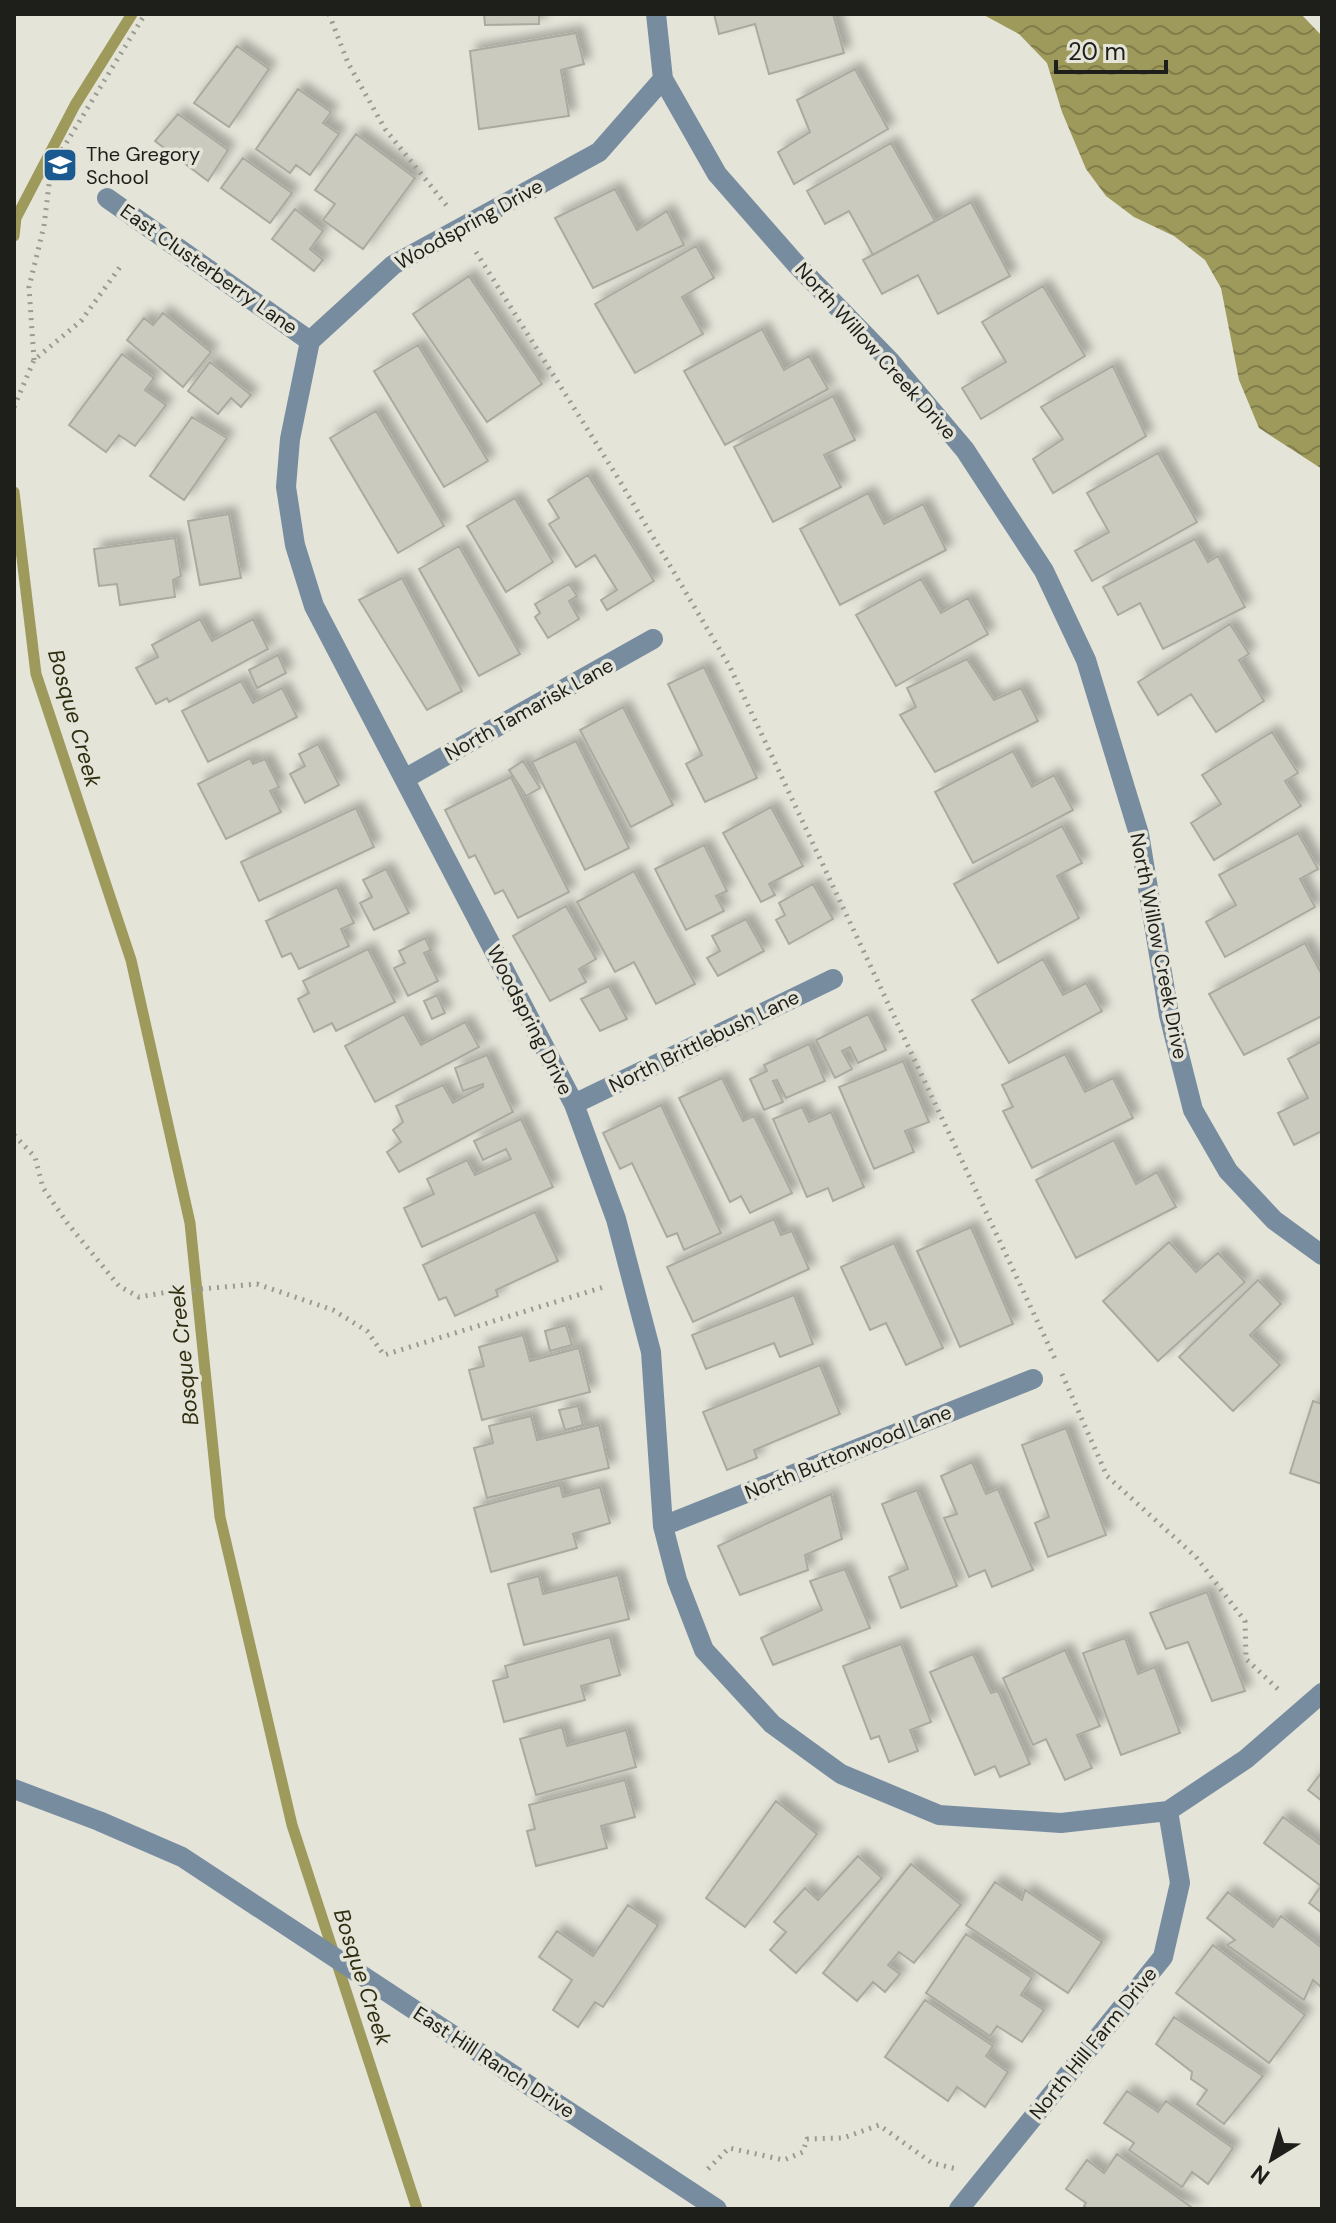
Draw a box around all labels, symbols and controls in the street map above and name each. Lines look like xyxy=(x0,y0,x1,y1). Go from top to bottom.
scale bar xyxy=(1056,24,1166,74)
text: 20 m xyxy=(1068,36,1126,67)
place label: The Gregory School xyxy=(86,141,200,190)
school or university icon: The Gregory School xyxy=(41,146,79,184)
street label: Woodspring Drive xyxy=(391,173,547,275)
street label: East Clusterberry Lane xyxy=(115,198,303,340)
street label: North Willow Creek Drive xyxy=(789,257,963,445)
water label: Bosque Creek xyxy=(41,646,108,791)
street label: North Tamarisk Lane xyxy=(440,652,618,766)
street label: North Willow Creek Drive xyxy=(1124,831,1194,1061)
street label: Woodspring Drive xyxy=(481,941,579,1099)
street label: North Brittlebush Lane xyxy=(605,984,803,1098)
water label: Bosque Creek xyxy=(162,1282,205,1427)
street label: North Buttonwood Lane xyxy=(741,1399,955,1505)
water label: Bosque Creek xyxy=(327,1905,399,2050)
street label: North Hill Farm Drive xyxy=(1023,1961,1163,2125)
street label: East Hill Ranch Drive xyxy=(408,2000,580,2124)
north arrow xyxy=(1232,2119,1312,2199)
text: N xyxy=(1245,2158,1275,2191)

